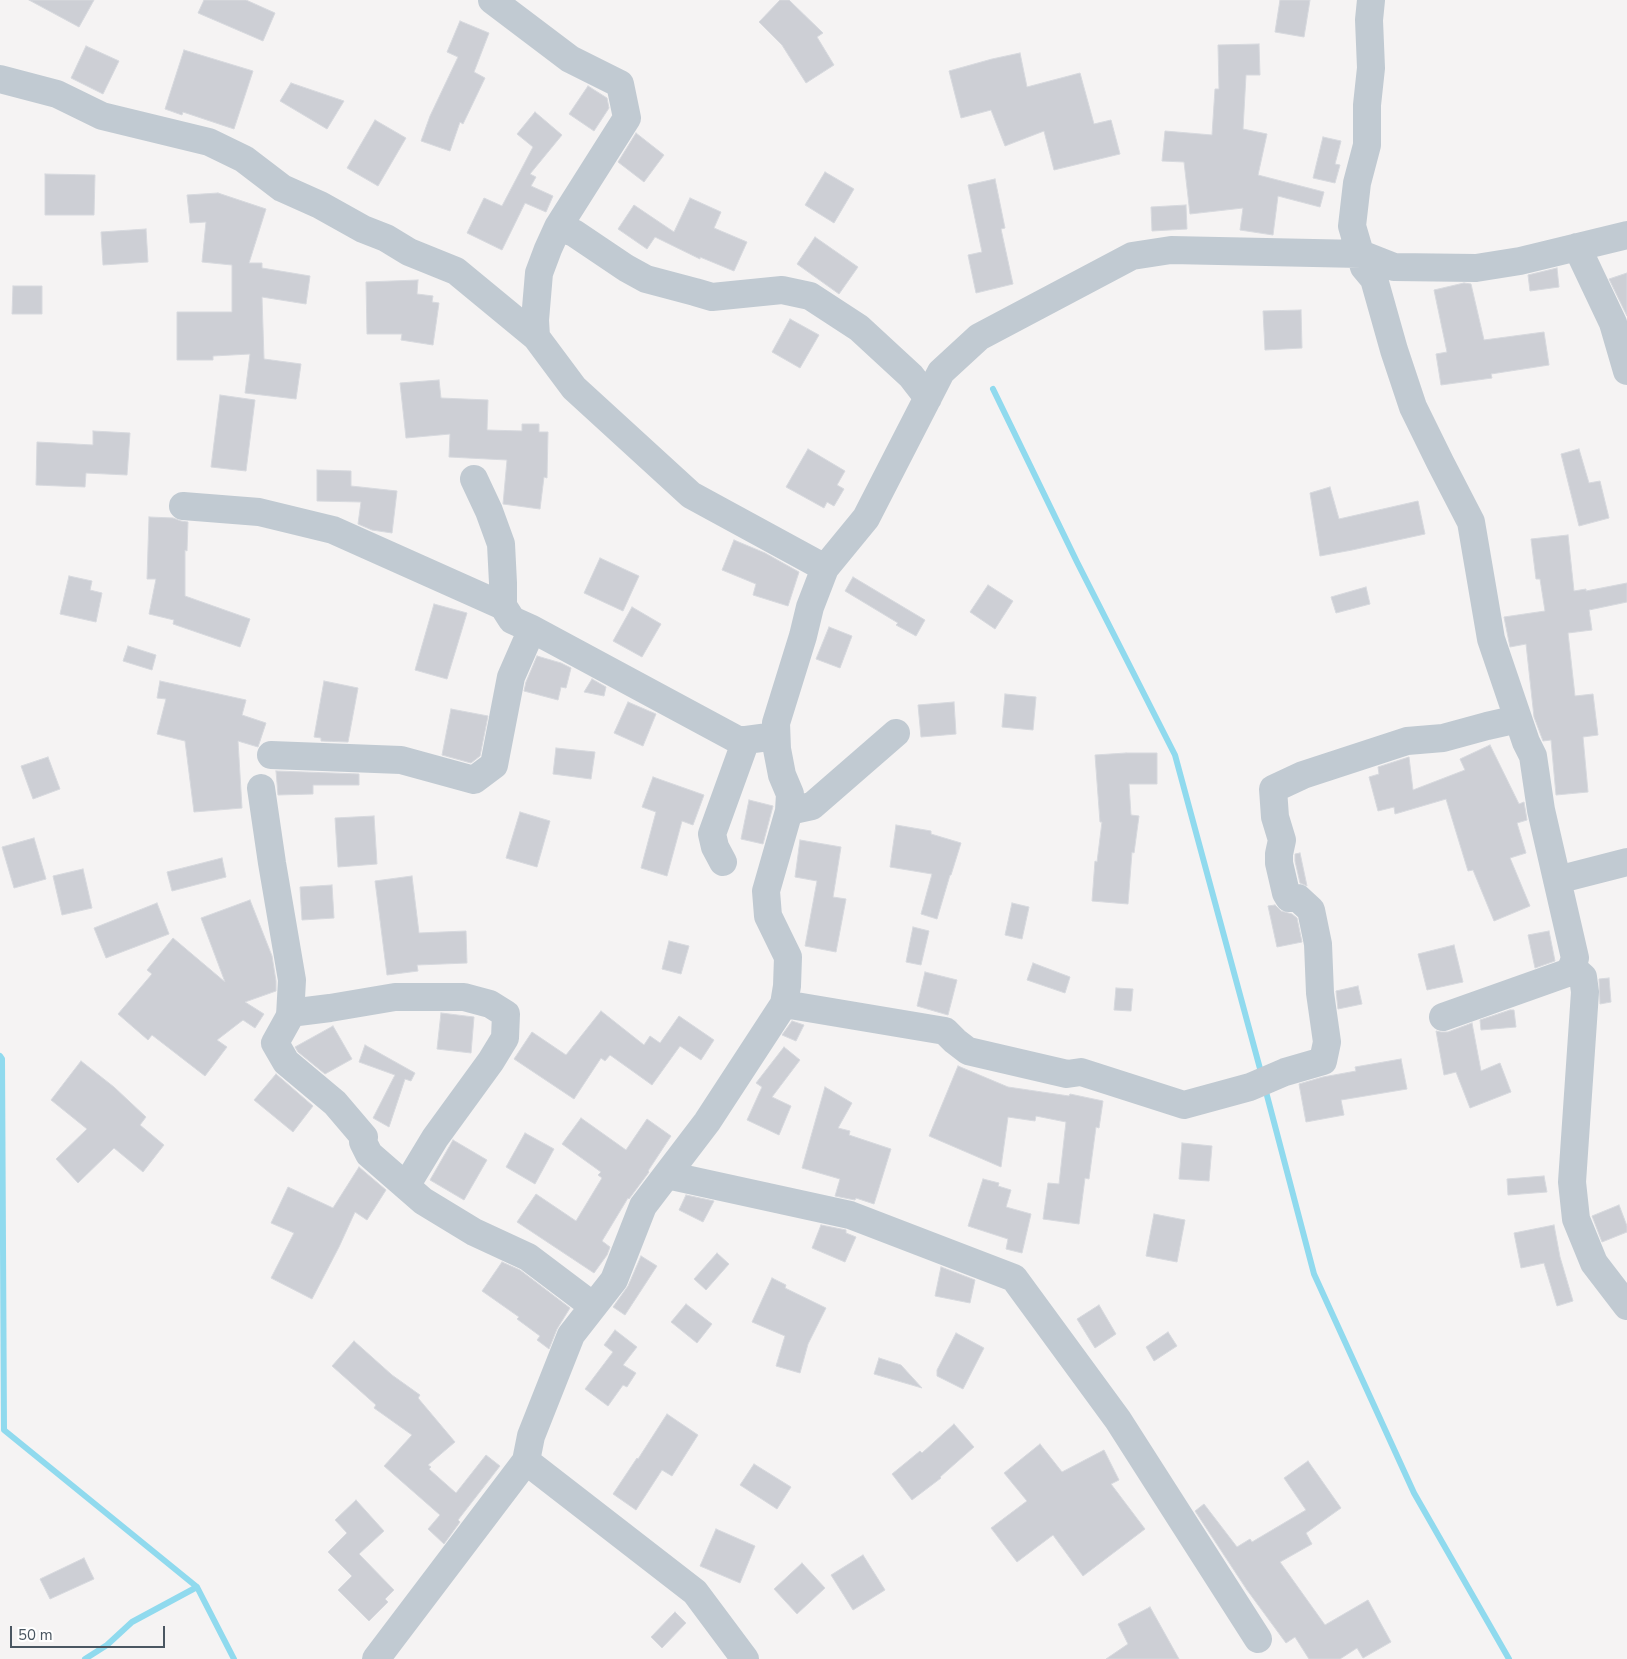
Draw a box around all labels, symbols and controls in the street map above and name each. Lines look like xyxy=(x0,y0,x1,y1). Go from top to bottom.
scale bar xyxy=(12,1616,168,1648)
text: 50 m xyxy=(18,1625,53,1645)

